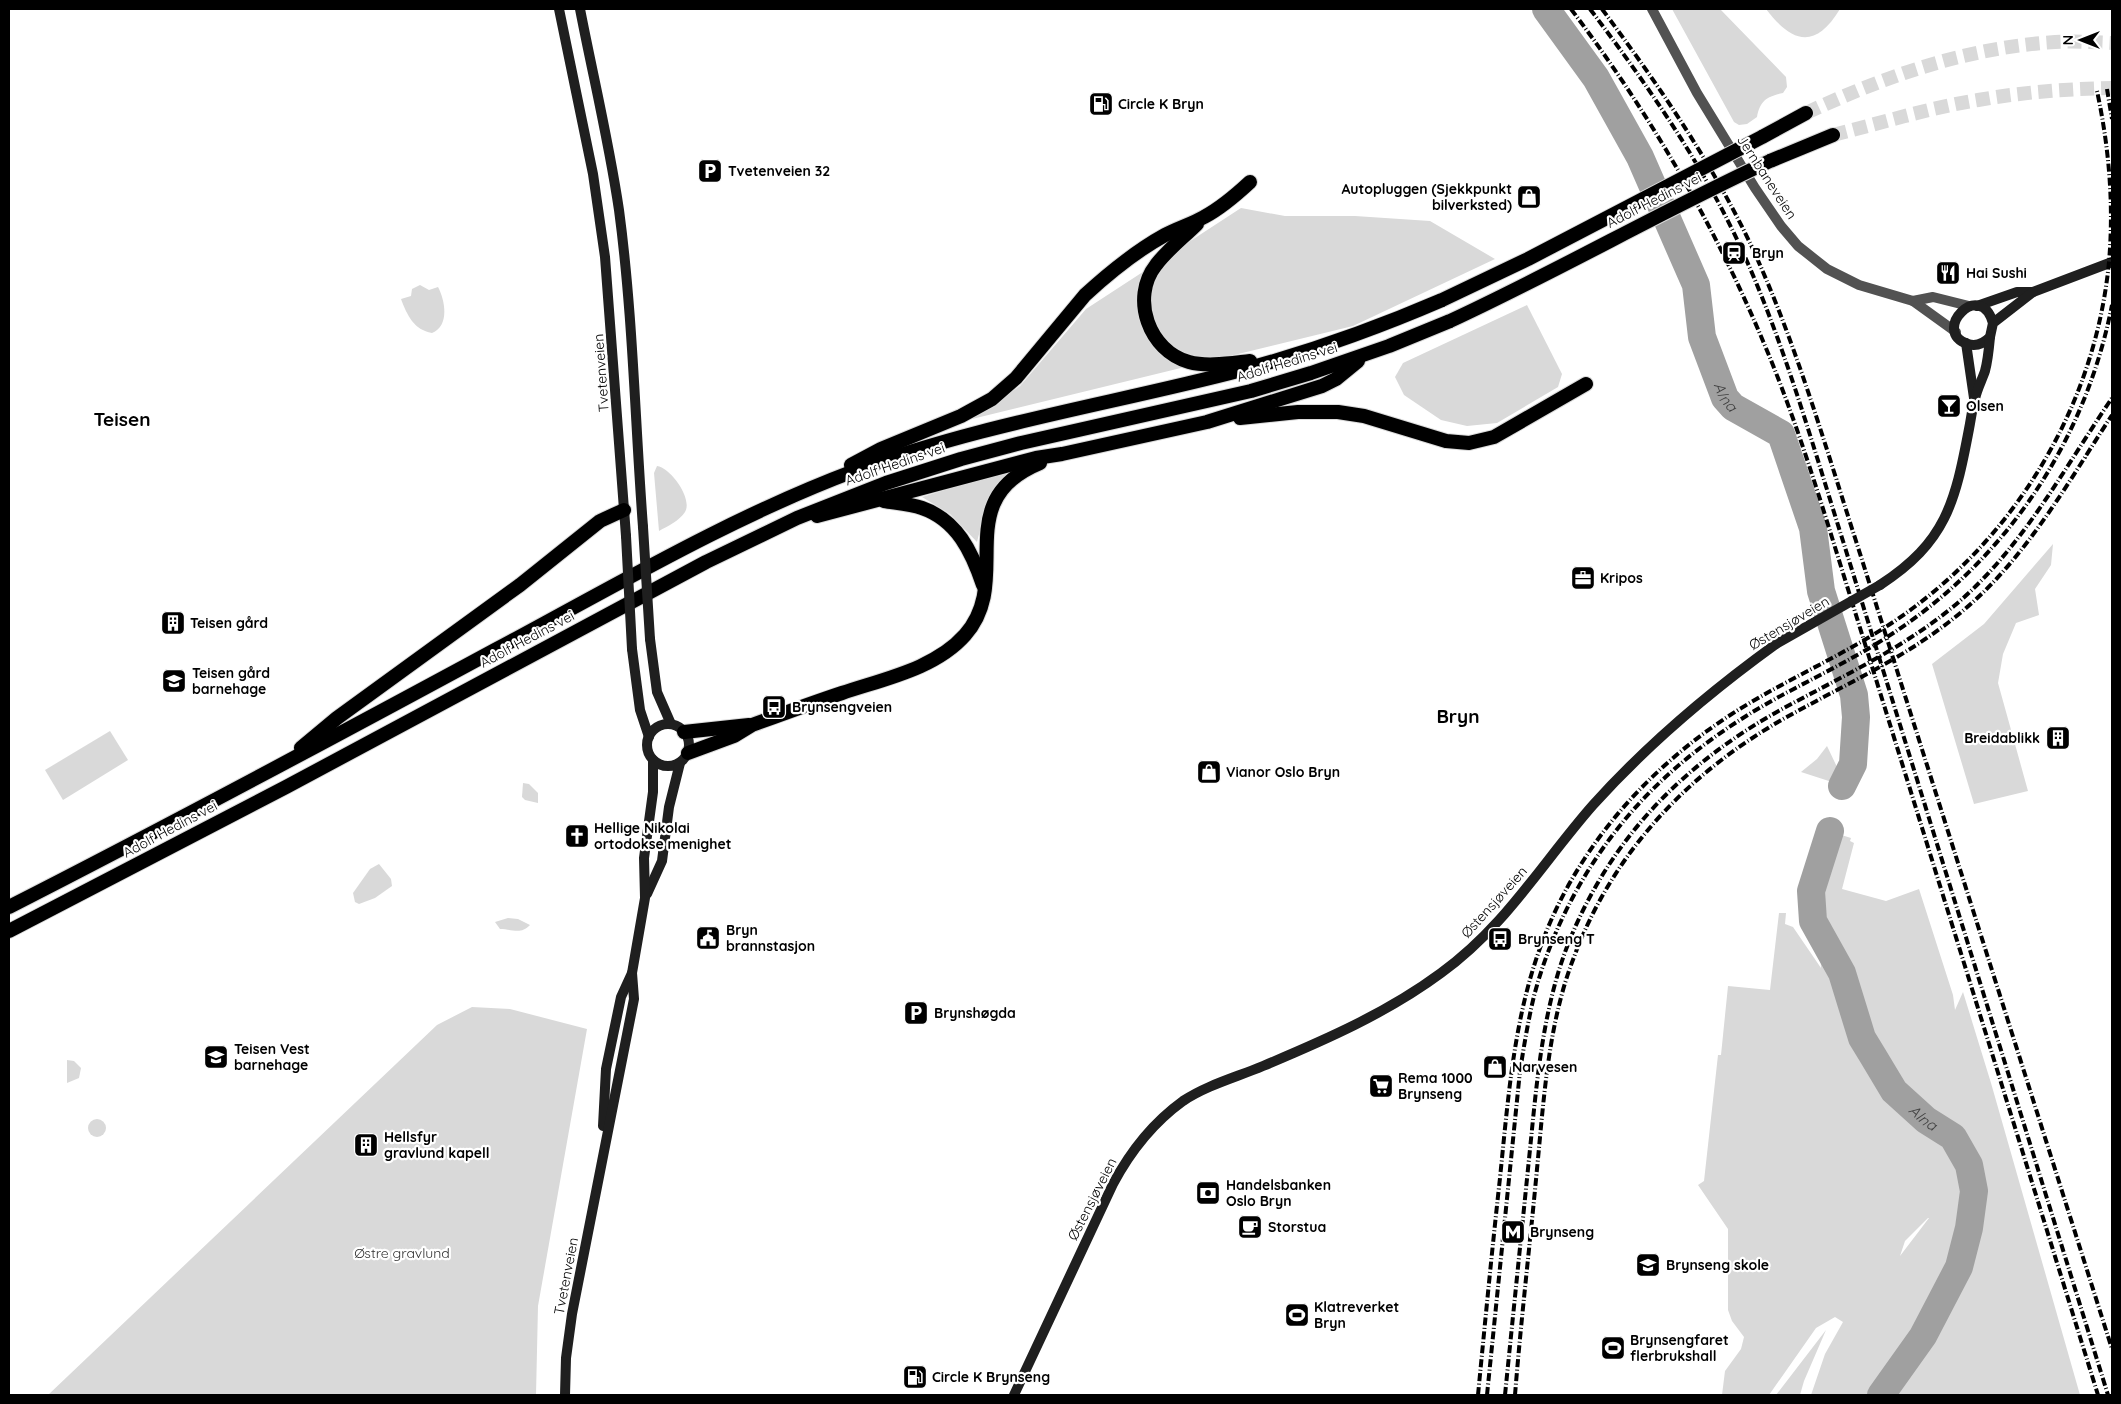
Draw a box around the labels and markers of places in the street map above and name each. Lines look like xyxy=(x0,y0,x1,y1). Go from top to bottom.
fuel station icon: Circle K Bryn xyxy=(1088,91,1114,117)
place label: Circle K Bryn xyxy=(1118,95,1204,113)
parking icon: Tvetenveien 32 xyxy=(697,158,723,184)
place label: Tvetenveien 32 xyxy=(728,162,830,180)
place label: Autopluggen (Sjekkpunkt bilverksted) xyxy=(1342,180,1512,214)
shop icon: Autopluggen (Sjekkpunkt bilverksted) xyxy=(1516,184,1542,210)
station icon: Bryn xyxy=(1721,240,1747,266)
place label: Bryn xyxy=(1752,244,1784,262)
restaurant icon: Hai Sushi xyxy=(1935,260,1961,286)
place label: Hai Sushi xyxy=(1966,264,2027,282)
bar icon: Olsen xyxy=(1936,393,1962,419)
place label: Olsen xyxy=(1966,397,2004,415)
office icon: Kripos xyxy=(1570,565,1596,591)
place label: Kripos xyxy=(1600,569,1643,587)
building icon: Teisen gård xyxy=(160,610,186,636)
place label: Teisen gård xyxy=(190,614,268,632)
place label: Teisen gård barnehage xyxy=(192,664,270,698)
school or university icon: Teisen gård barnehage xyxy=(161,668,187,694)
bus stop icon: Brynsengveien xyxy=(761,694,787,720)
place label: Brynsengveien xyxy=(792,698,892,716)
building icon: Breidablikk xyxy=(2045,725,2071,751)
place label: Breidablikk xyxy=(1964,729,2040,747)
shop icon: Vianor Oslo Bryn xyxy=(1196,759,1222,785)
place label: Vianor Oslo Bryn xyxy=(1226,763,1340,781)
place label: Hellige Nikolai ortodokse menighet xyxy=(594,819,732,853)
church icon: Hellige Nikolai ortodokse menighet xyxy=(564,823,590,849)
place label: Bryn brannstasjon xyxy=(726,921,815,955)
public building icon: Bryn brannstasjon xyxy=(695,925,721,951)
bus stop icon: Brynseng T xyxy=(1487,926,1513,952)
place label: Brynseng T xyxy=(1518,930,1595,948)
parking icon: Brynshøgda xyxy=(903,1000,929,1026)
place label: Brynshøgda xyxy=(934,1004,1016,1022)
place label: Teisen Vest barnehage xyxy=(234,1040,310,1074)
school or university icon: Teisen Vest barnehage xyxy=(203,1044,229,1070)
shop icon: Narvesen xyxy=(1482,1054,1508,1080)
place label: Narvesen xyxy=(1512,1058,1577,1076)
place label: Rema 1000 Brynseng xyxy=(1398,1069,1473,1103)
supermarket icon: Rema 1000 Brynseng xyxy=(1368,1073,1394,1099)
place label: Hellsfyr gravlund kapell xyxy=(384,1128,490,1162)
building icon: Hellsfyr gravlund kapell xyxy=(353,1132,379,1158)
place label: Handelsbanken Oslo Bryn xyxy=(1226,1176,1331,1210)
bank icon: Handelsbanken Oslo Bryn xyxy=(1195,1180,1221,1206)
cafe icon: Storstua xyxy=(1237,1214,1263,1240)
place label: Storstua xyxy=(1268,1218,1326,1236)
metro station icon: Brynseng xyxy=(1500,1219,1526,1245)
place label: Brynseng xyxy=(1530,1223,1594,1241)
school or university icon: Brynseng skole xyxy=(1635,1252,1661,1278)
place label: Brynseng skole xyxy=(1666,1256,1769,1274)
place label: Klatreverket Bryn xyxy=(1314,1298,1399,1332)
sports icon: Klatreverket Bryn xyxy=(1284,1302,1310,1328)
place label: Brynsengfaret flerbrukshall xyxy=(1630,1331,1729,1365)
sports icon: Brynsengfaret flerbrukshall xyxy=(1600,1335,1626,1361)
fuel station icon: Circle K Brynseng xyxy=(902,1364,928,1390)
place label: Circle K Brynseng xyxy=(932,1368,1050,1386)

